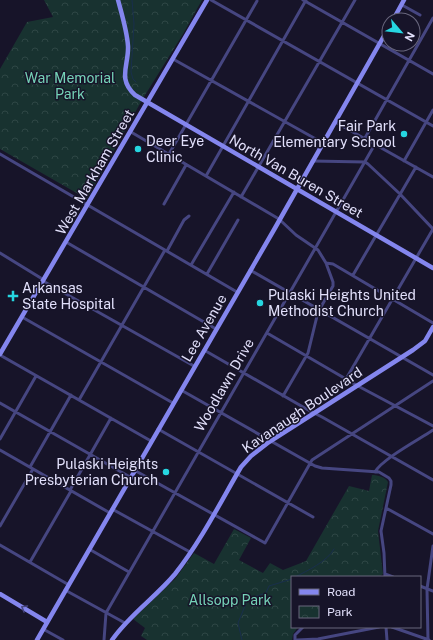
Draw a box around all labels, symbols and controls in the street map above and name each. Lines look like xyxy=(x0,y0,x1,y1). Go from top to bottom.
north arrow xyxy=(381,12,421,52)
text: N xyxy=(403,30,417,43)
park label: War Memorial Park xyxy=(25,70,115,102)
street label: West Markham Street xyxy=(53,107,137,237)
place label: Fair Park Elementary School xyxy=(273,118,396,150)
marker: Fair Park Elementary School xyxy=(399,129,409,139)
street label: North Van Buren Street xyxy=(226,131,366,221)
place label: Deer Eye Clinic xyxy=(146,133,204,165)
marker: Deer Eye Clinic xyxy=(133,144,143,154)
place label: Arkansas State Hospital xyxy=(22,280,115,312)
place label: Pulaski Heights United Methodist Church xyxy=(268,287,416,319)
marker: Arkansas State Hospital xyxy=(7,290,19,302)
street label: Lee Avenue xyxy=(178,291,230,365)
marker: Pulaski Heights United Methodist Church xyxy=(255,298,265,308)
street label: Woodlawn Drive xyxy=(191,336,257,434)
street label: Kavanaugh Boulevard xyxy=(239,364,365,456)
place label: Pulaski Heights Presbyterian Church xyxy=(25,456,158,488)
marker: Pulaski Heights Presbyterian Church xyxy=(161,467,171,477)
legend xyxy=(291,576,421,628)
text: Road xyxy=(327,585,355,599)
park label: Allsopp Park xyxy=(189,592,272,608)
one-way arrow xyxy=(21,605,28,612)
text: Park xyxy=(327,605,353,619)

